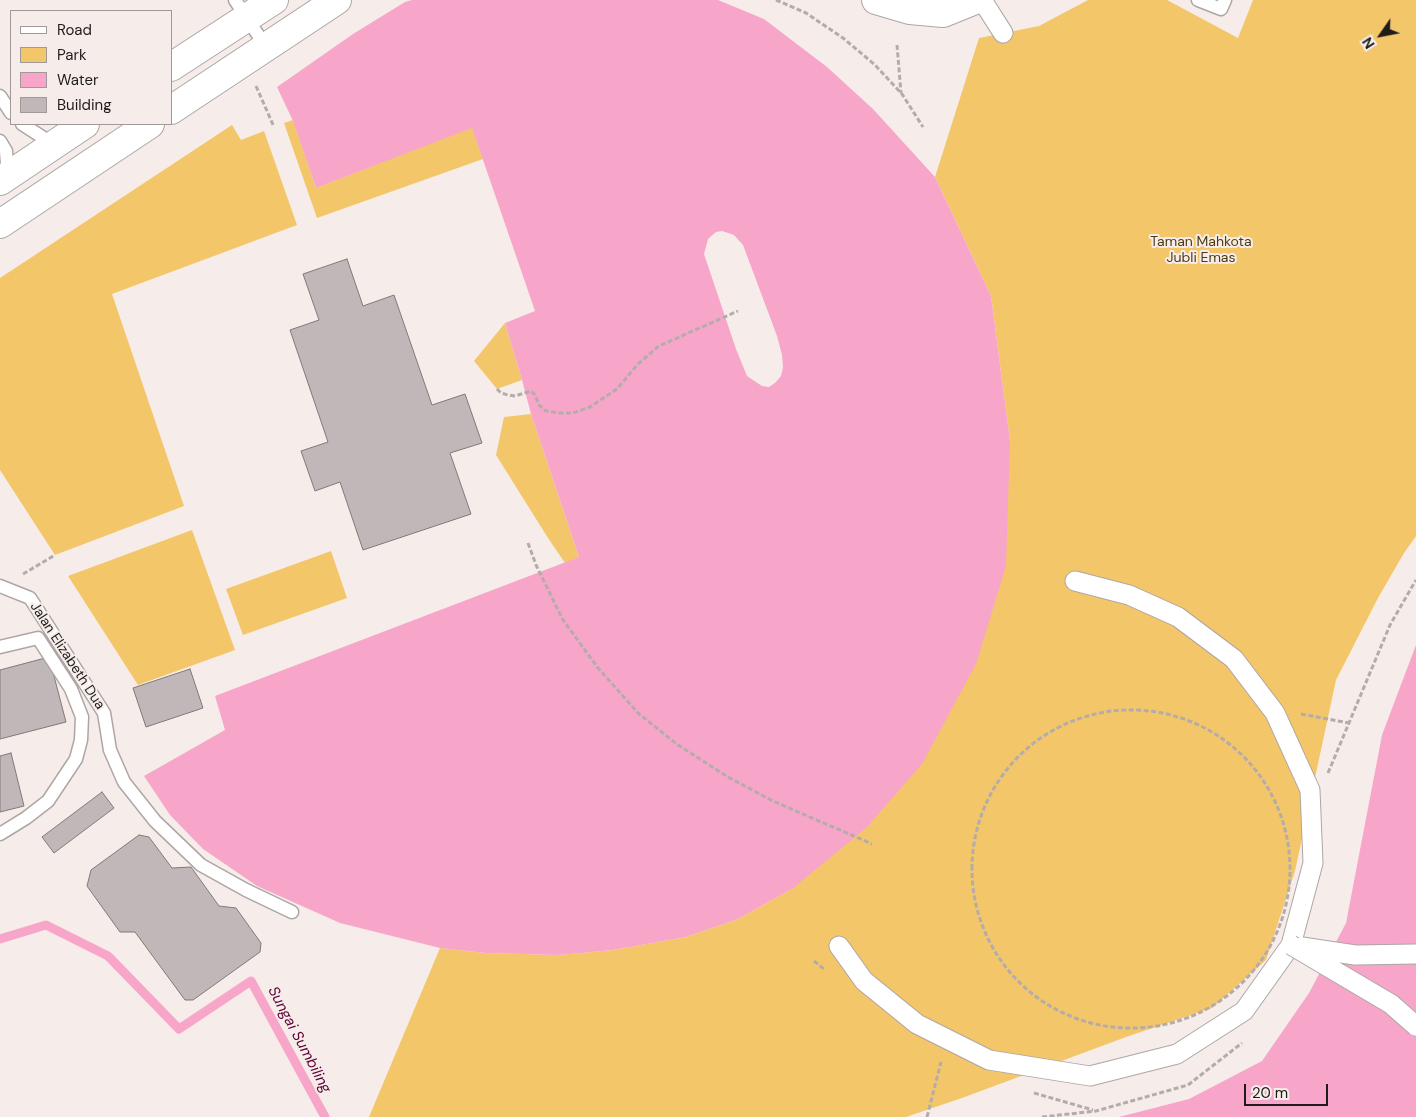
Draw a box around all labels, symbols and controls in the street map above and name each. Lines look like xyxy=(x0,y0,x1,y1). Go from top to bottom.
legend xyxy=(10,10,172,125)
north arrow xyxy=(1356,10,1406,60)
text: Road xyxy=(57,20,92,40)
text: N xyxy=(1358,34,1379,52)
text: Park xyxy=(57,45,87,65)
text: Water xyxy=(57,70,98,90)
text: Building xyxy=(57,95,112,115)
park label: Taman Mahkota Jubli Emas xyxy=(1150,234,1252,266)
street label: Jalan Elizabeth Dua xyxy=(26,599,108,713)
water label: Sungai Sumbiling xyxy=(263,984,335,1096)
scale bar xyxy=(1246,1074,1330,1106)
text: 20 m xyxy=(1252,1083,1288,1103)

